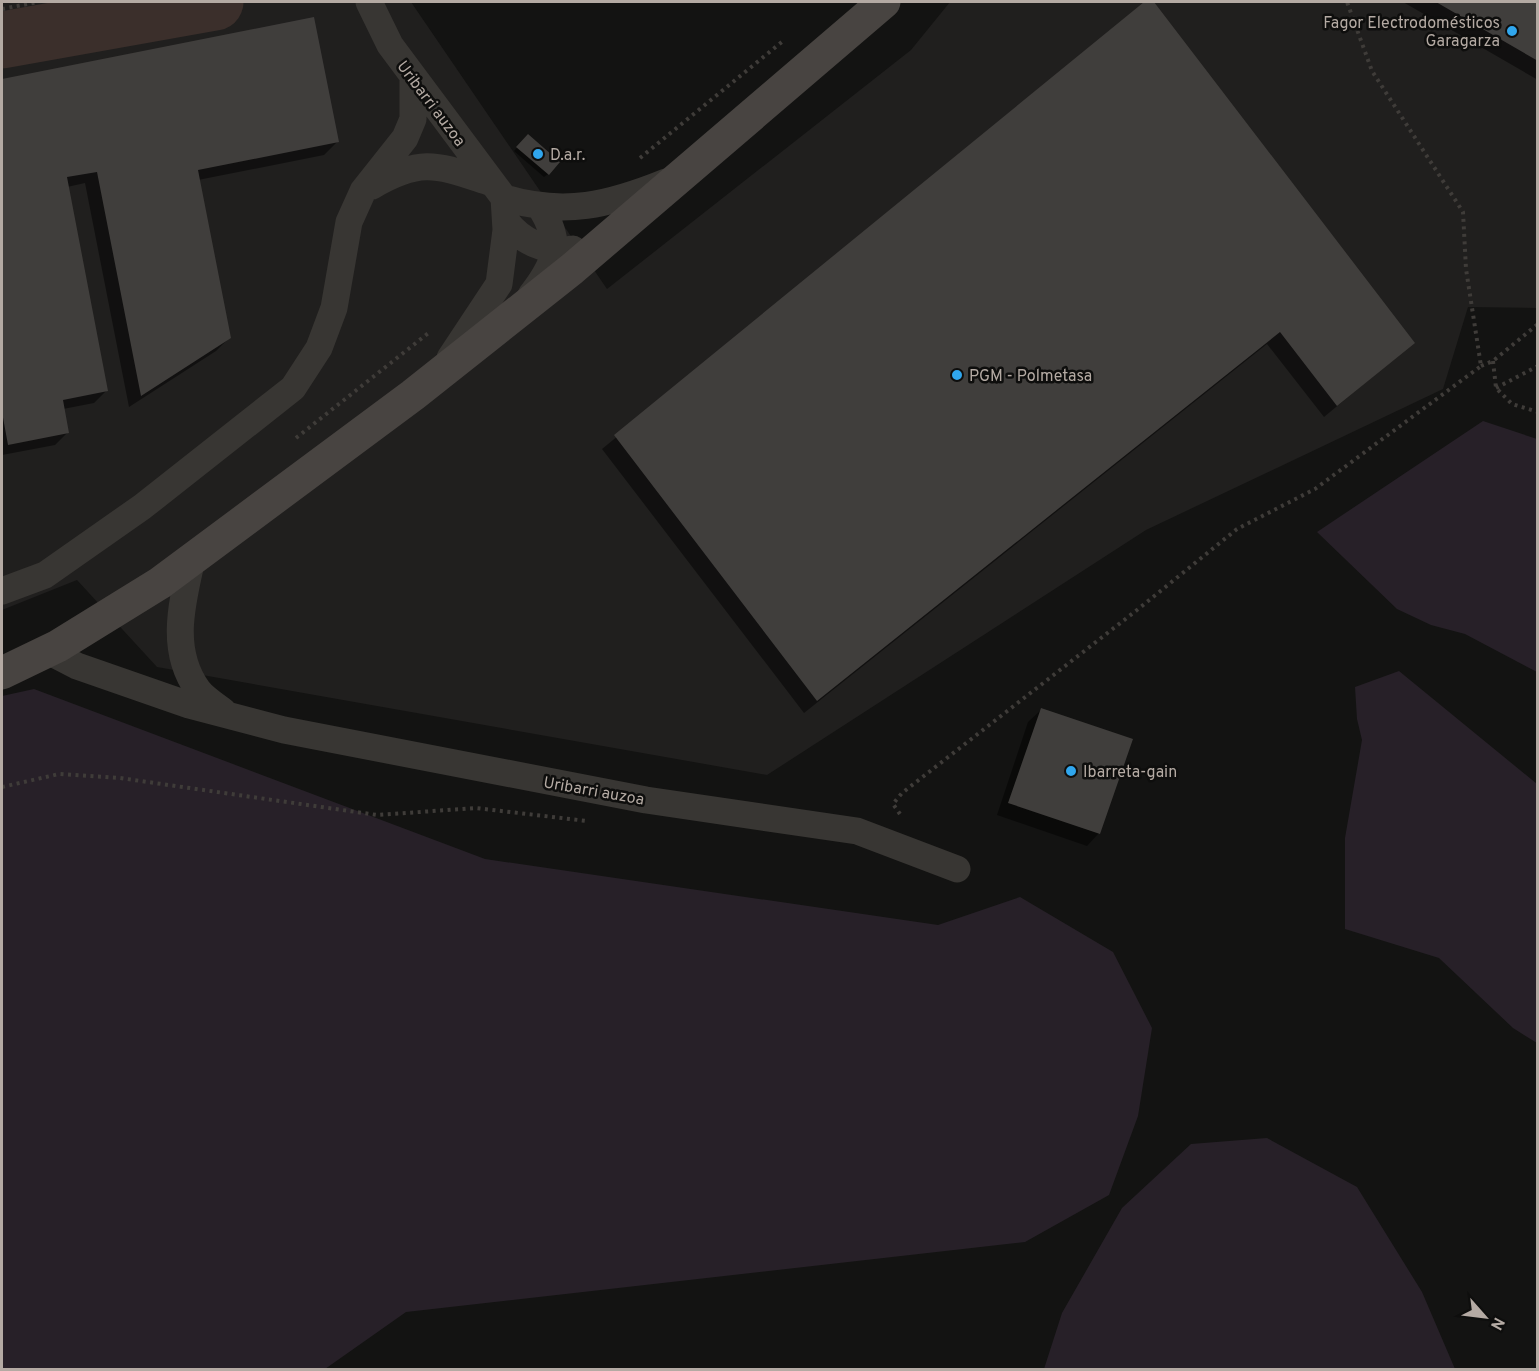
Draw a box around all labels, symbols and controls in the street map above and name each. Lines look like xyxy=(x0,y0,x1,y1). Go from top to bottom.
place label: Fagor Electrodomésticos Garagarza xyxy=(1323,14,1500,52)
marker: Fagor Electrodomésticos Garagarza xyxy=(1505,24,1519,38)
street label: Uribarri auzoa xyxy=(392,57,469,151)
place label: D.a.r. xyxy=(550,146,585,166)
marker: D.a.r. xyxy=(531,147,545,161)
place label: PGM - Polmetasa xyxy=(969,367,1092,387)
marker: PGM - Polmetasa xyxy=(950,368,964,382)
place label: Ibarreta-gain xyxy=(1083,763,1177,783)
marker: Ibarreta-gain xyxy=(1064,764,1078,778)
street label: Uribarri auzoa xyxy=(542,773,646,811)
north arrow xyxy=(1455,1287,1515,1347)
text: N xyxy=(1485,1313,1508,1333)

